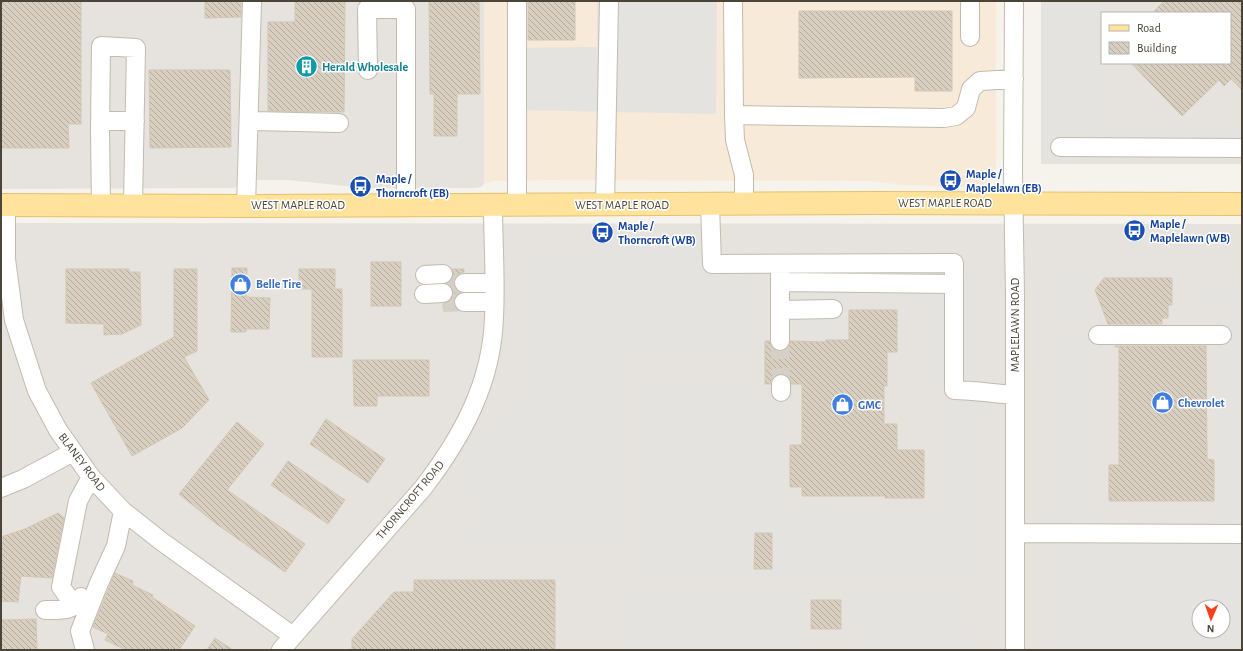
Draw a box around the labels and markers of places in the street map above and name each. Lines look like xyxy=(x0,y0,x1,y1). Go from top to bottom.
building icon: Herald Wholesale xyxy=(293,54,319,80)
place label: Herald Wholesale xyxy=(322,61,408,73)
bus stop icon: Maple / Maplelawn (EB) xyxy=(937,168,963,194)
place label: Maple / Maplelawn (EB) xyxy=(966,168,1042,195)
bus stop icon: Maple / Thorncroft (EB) xyxy=(348,173,374,199)
place label: Maple / Thorncroft (EB) xyxy=(376,173,449,200)
bus stop icon: Maple / Maplelawn (WB) xyxy=(1121,218,1147,244)
place label: Maple / Maplelawn (WB) xyxy=(1150,218,1230,245)
bus stop icon: Maple / Thorncroft (WB) xyxy=(589,220,615,246)
place label: Maple / Thorncroft (WB) xyxy=(618,220,696,247)
shop icon: Belle Tire xyxy=(227,271,253,297)
place label: Belle Tire xyxy=(256,278,302,290)
shop icon: Chevrolet xyxy=(1150,390,1176,416)
shop icon: GMC xyxy=(830,392,856,418)
place label: Chevrolet xyxy=(1178,397,1225,409)
place label: GMC xyxy=(858,399,882,411)

